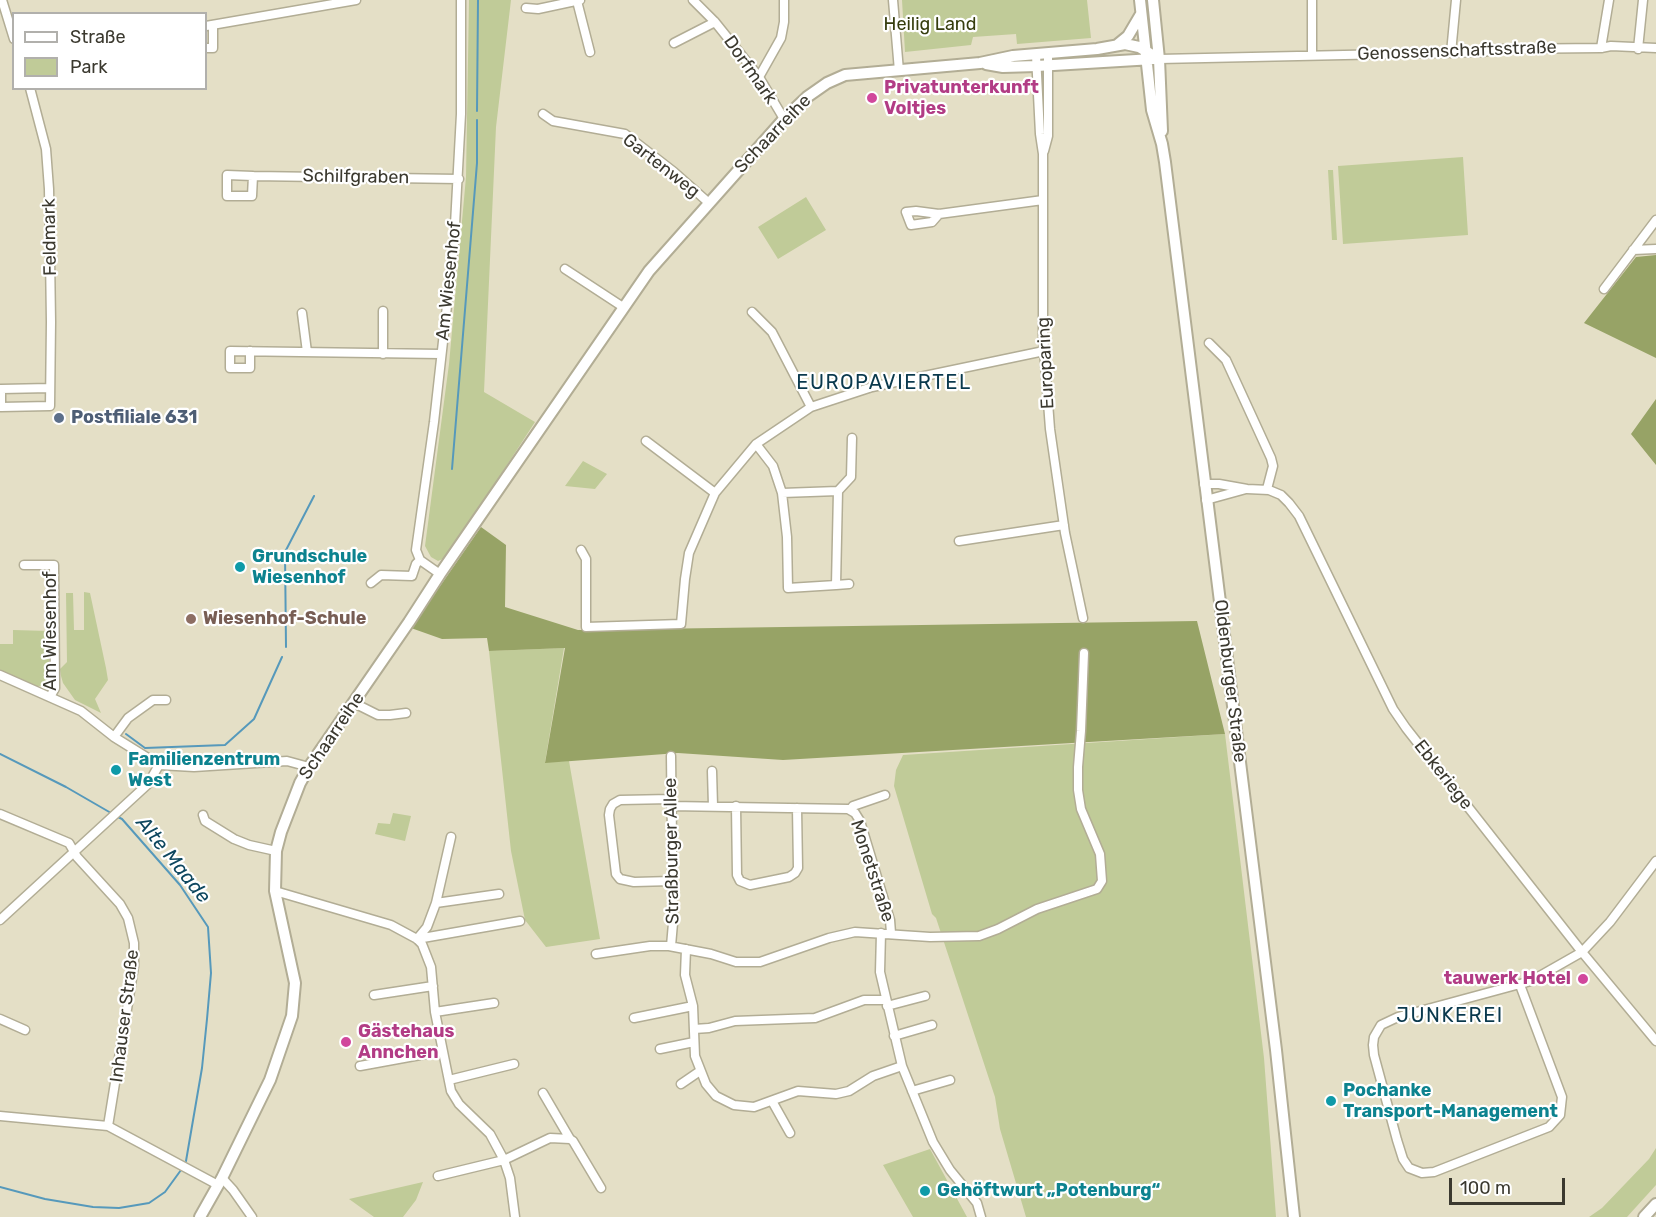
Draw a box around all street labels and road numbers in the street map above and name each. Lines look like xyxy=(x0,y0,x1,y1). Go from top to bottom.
street label: Dorfmark xyxy=(719,32,781,108)
street label: Genossenschaftsstraße xyxy=(1357,37,1557,65)
street label: Schaarreihe xyxy=(730,90,816,178)
street label: Gartenweg xyxy=(618,129,704,203)
street label: Schilfgraben xyxy=(302,165,410,189)
street label: Feldmark xyxy=(39,198,61,276)
street label: Am Wiesenhof xyxy=(432,220,466,342)
street label: Europaring xyxy=(1033,316,1059,410)
street label: Am Wiesenhof xyxy=(40,571,62,691)
street label: Oldenburger Straße xyxy=(1209,598,1251,764)
street label: Schaarreihe xyxy=(295,688,369,784)
street label: Ebkeriege xyxy=(1409,736,1477,814)
street label: Straßburger Allee xyxy=(660,777,684,925)
street label: Monetstraße xyxy=(845,817,899,925)
street label: Inhauser Straße xyxy=(106,948,144,1084)

